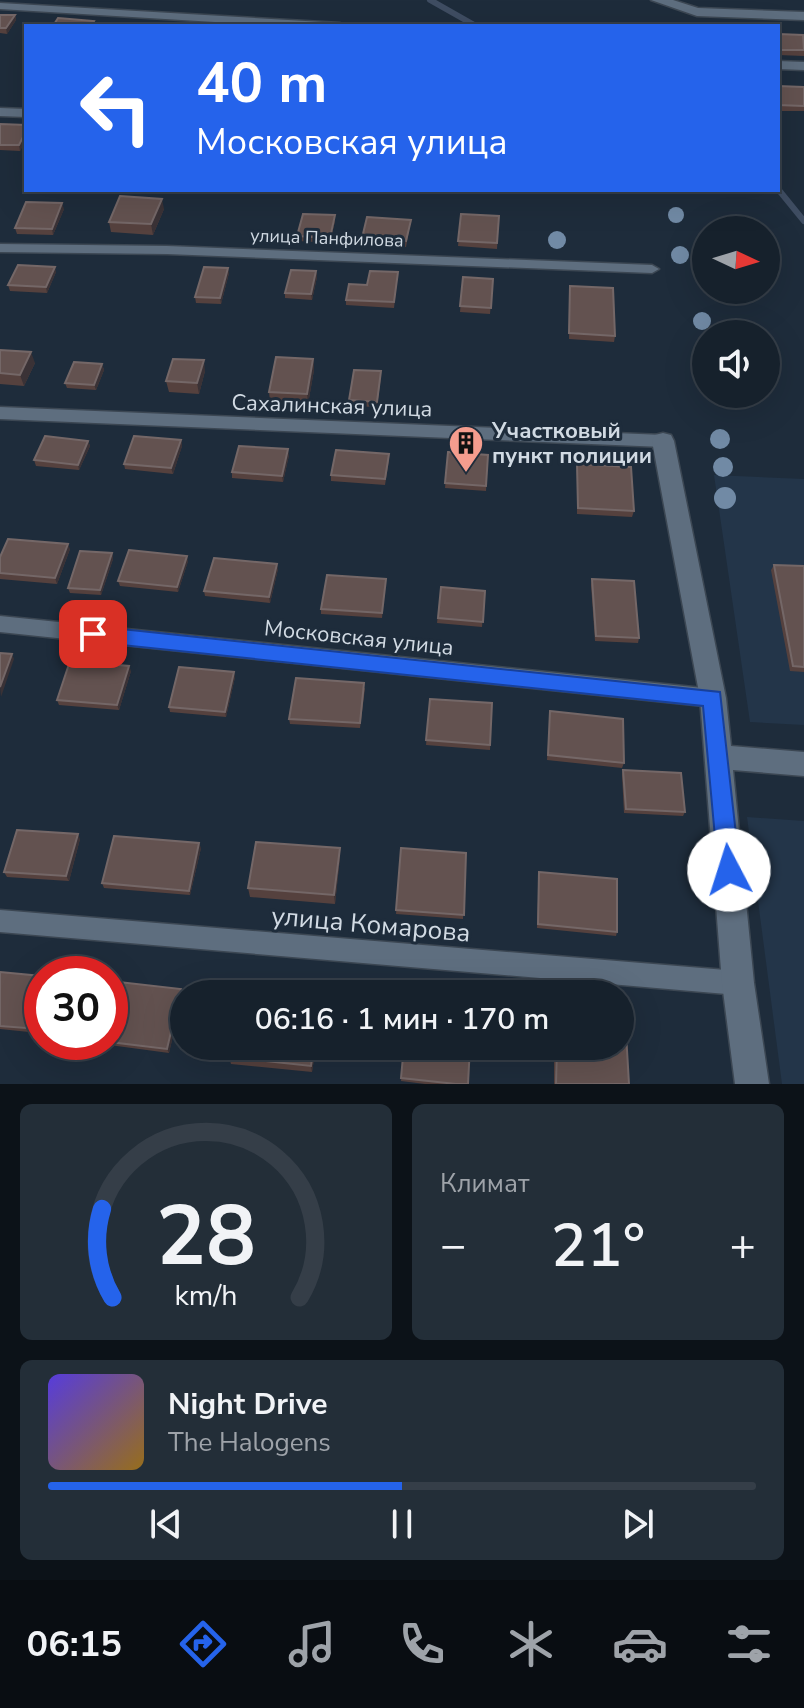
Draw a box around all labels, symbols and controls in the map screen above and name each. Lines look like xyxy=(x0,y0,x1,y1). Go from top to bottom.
text: 40 m xyxy=(196,45,327,122)
icon: left xyxy=(64,56,168,160)
text: Московская улица xyxy=(196,118,508,167)
north arrow xyxy=(692,216,780,304)
map controls xyxy=(692,216,780,408)
street label: улица Панфилова xyxy=(250,223,404,253)
button: sound xyxy=(692,320,780,408)
street label: Сахалинская улица xyxy=(231,388,433,424)
place label: Участковый пункт полиции xyxy=(491,416,652,471)
building icon: Участковый пункт полиции xyxy=(447,424,485,474)
pin xyxy=(59,600,127,668)
icon: arrive xyxy=(71,612,115,656)
street label: Московская улица xyxy=(263,613,455,663)
position arrow xyxy=(687,828,771,912)
street label: улица Комарова xyxy=(270,898,472,951)
speed limit sign: 30 xyxy=(24,956,128,1060)
text: 06:16 · 1 мин · 170 m xyxy=(255,999,549,1040)
text: Климат xyxy=(440,1166,529,1201)
text: 28 xyxy=(156,1180,256,1293)
text: 21° xyxy=(551,1205,645,1287)
text: − xyxy=(440,1216,466,1276)
text: + xyxy=(730,1216,756,1276)
text: km/h xyxy=(175,1276,237,1315)
text: Night Drive xyxy=(168,1384,327,1425)
text: The Halogens xyxy=(168,1425,331,1460)
icon: previous xyxy=(144,1502,188,1546)
icon: pause xyxy=(380,1502,424,1546)
icon: next xyxy=(616,1502,660,1546)
icon: directions xyxy=(175,1616,231,1672)
icon: music xyxy=(284,1616,340,1672)
icon: phone xyxy=(394,1616,450,1672)
icon: climate xyxy=(503,1616,559,1672)
icon: car xyxy=(612,1616,668,1672)
icon: filters xyxy=(721,1616,777,1672)
text: 06:15 xyxy=(27,1620,122,1669)

